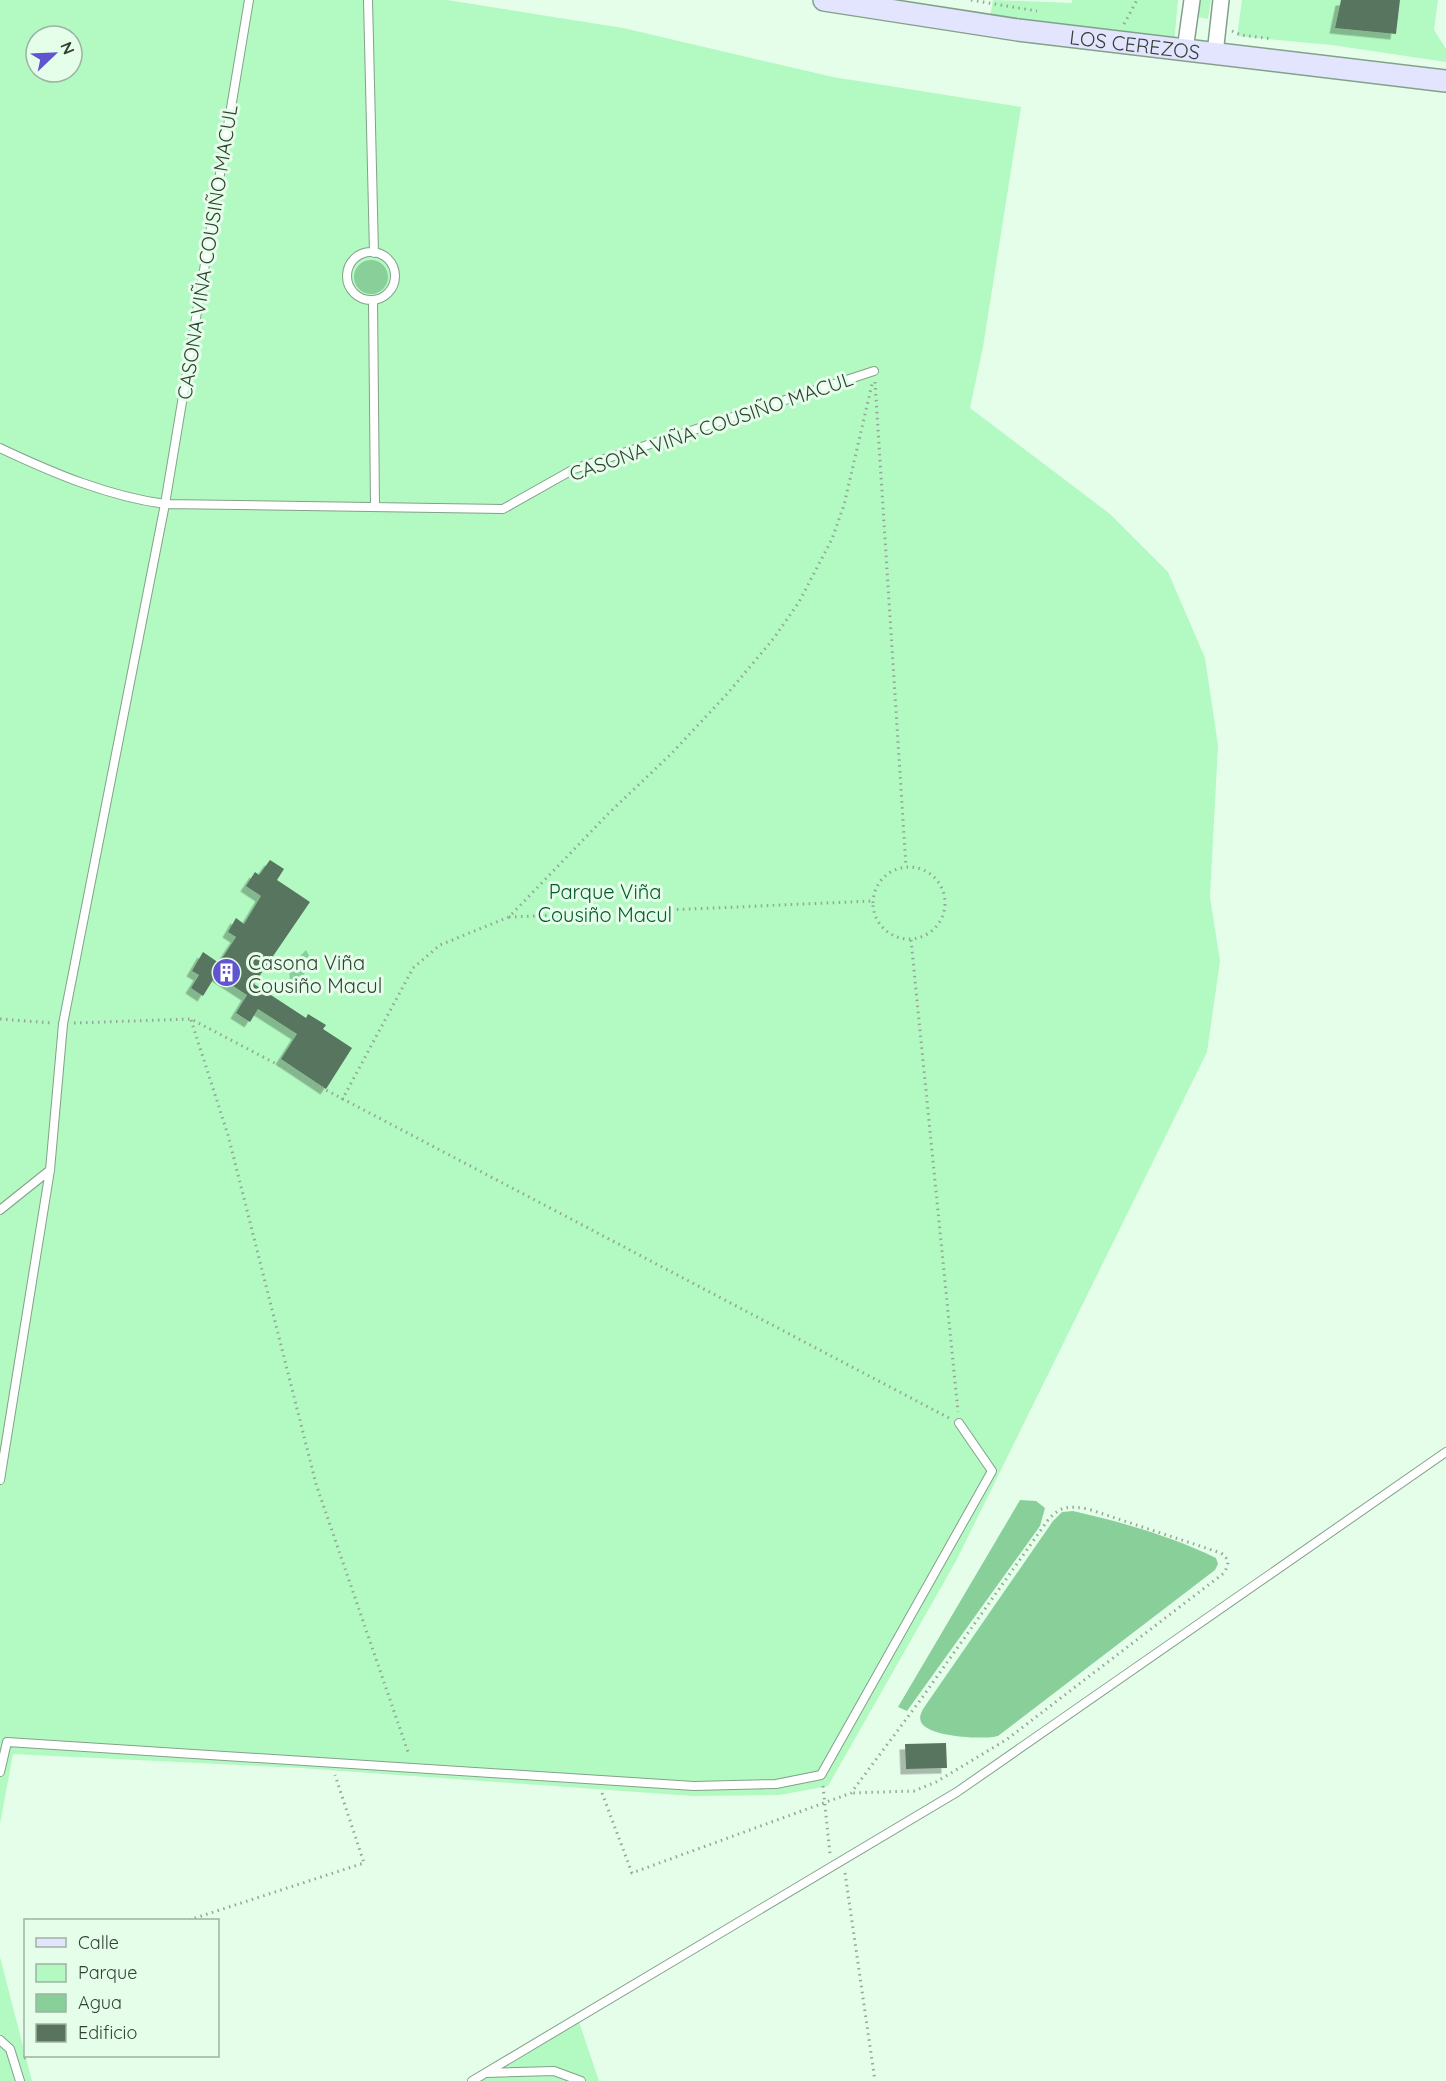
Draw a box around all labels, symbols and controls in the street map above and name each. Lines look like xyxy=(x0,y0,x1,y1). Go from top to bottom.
north arrow xyxy=(24,24,84,84)
street label: LOS CEREZOS xyxy=(1068,24,1201,64)
text: N xyxy=(56,39,79,57)
street label: CASONA VIÑA COUSIÑO MACUL xyxy=(171,102,243,401)
street label: CASONA VIÑA COUSIÑO MACUL xyxy=(566,366,856,486)
park label: Parque Viña Cousiño Macul xyxy=(538,879,672,927)
place label: Casona Viña Cousiño Macul xyxy=(248,950,382,998)
building icon: Casona Viña Cousiño Macul xyxy=(211,957,243,989)
legend xyxy=(24,1919,219,2057)
text: Calle xyxy=(78,1931,119,1954)
text: Parque xyxy=(78,1961,137,1984)
text: Agua xyxy=(78,1991,122,2014)
text: Edificio xyxy=(78,2021,137,2044)

